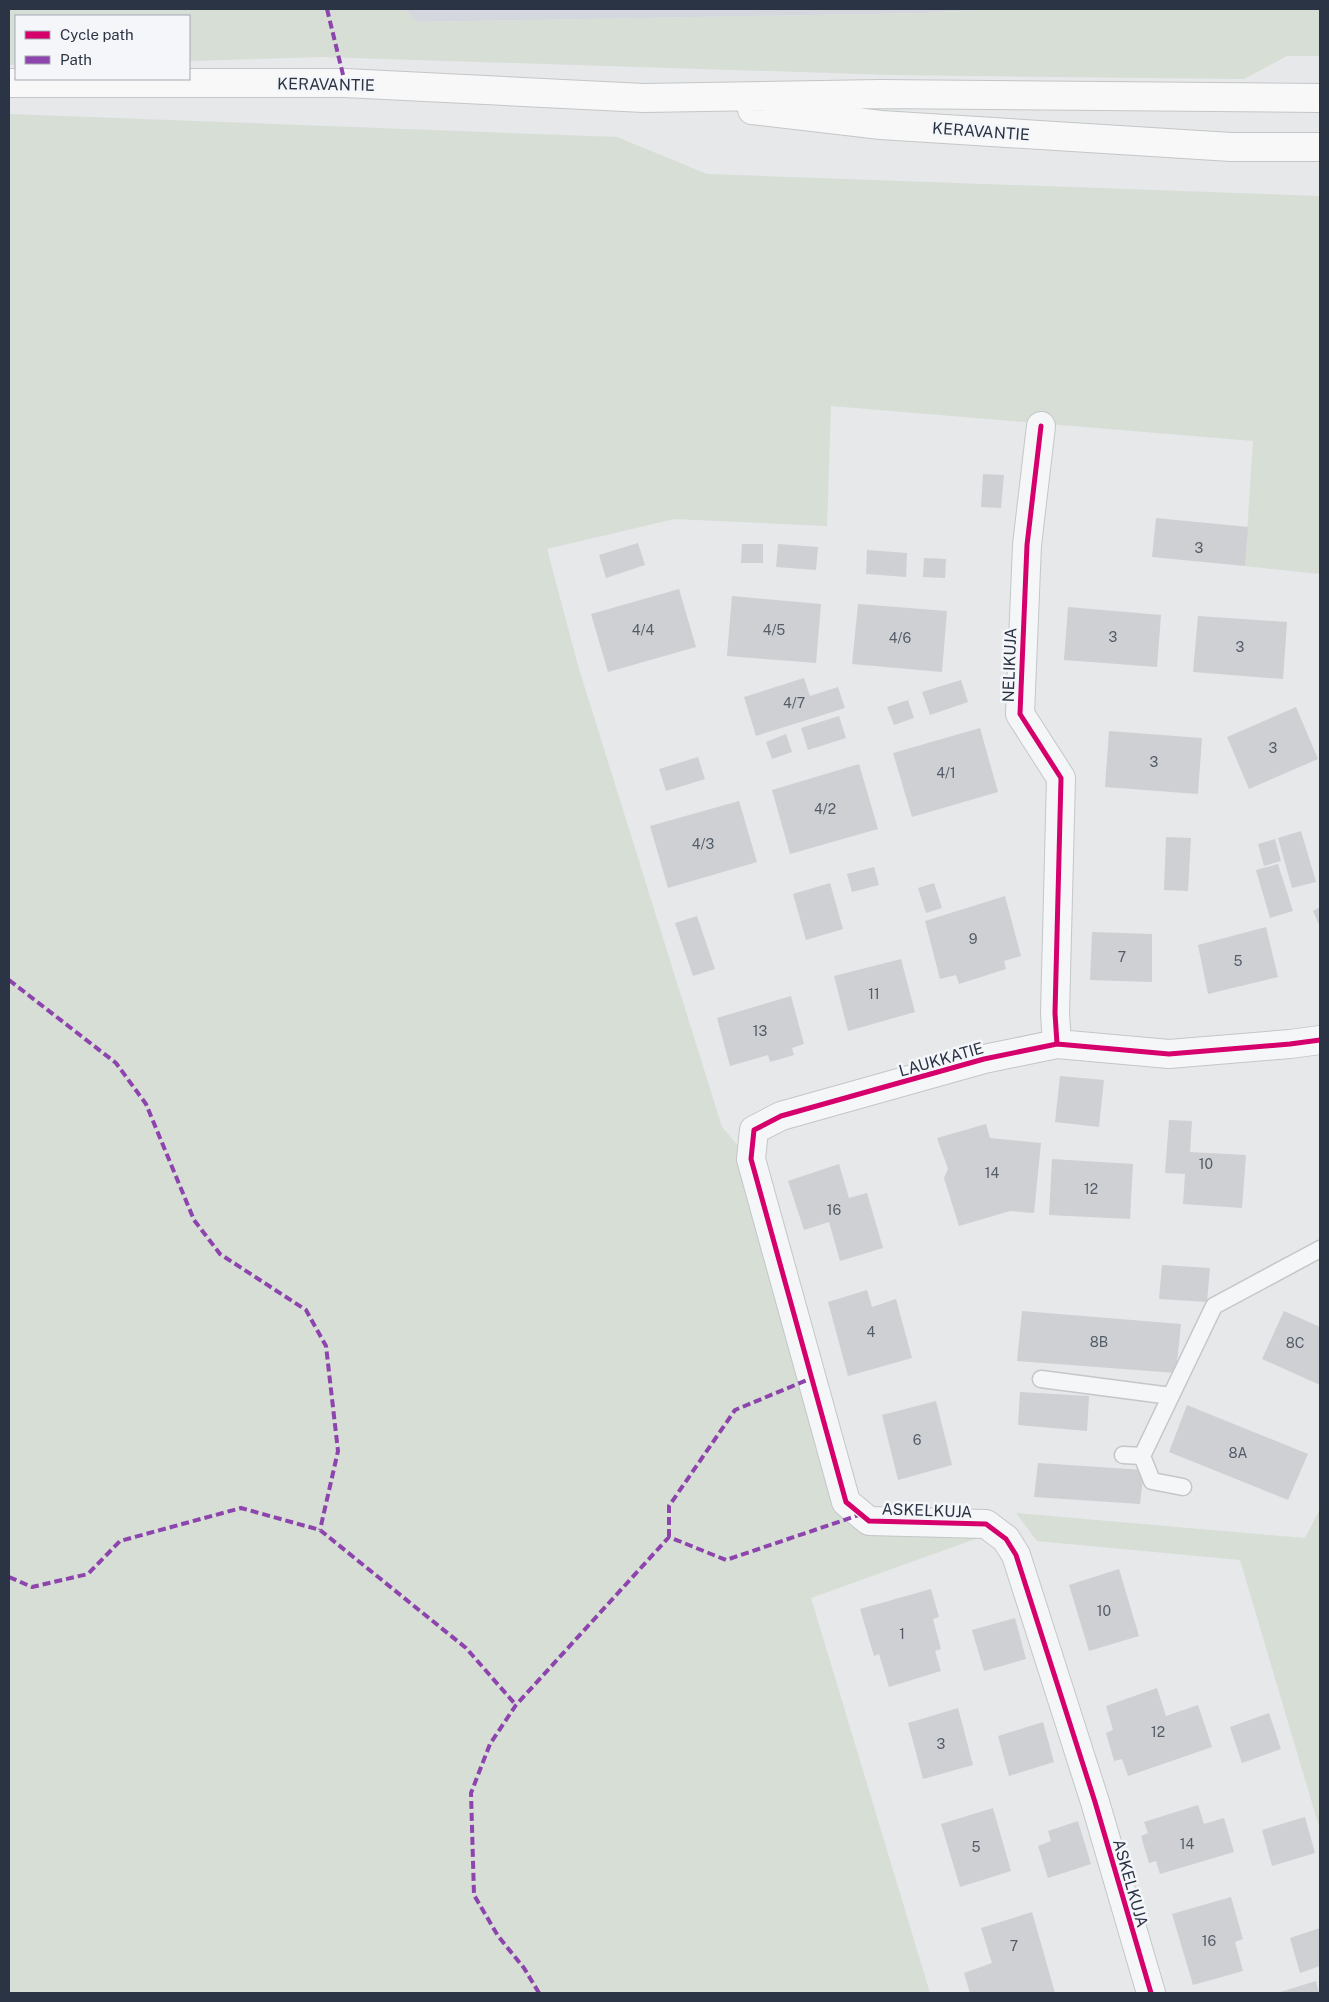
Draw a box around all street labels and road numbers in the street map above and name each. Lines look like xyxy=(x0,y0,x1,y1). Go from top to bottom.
street label: KERAVANTIE xyxy=(277,74,375,95)
street label: KERAVANTIE xyxy=(932,119,1030,144)
street label: NELIKUJA xyxy=(999,627,1020,703)
street label: LAUKKATIE xyxy=(896,1038,986,1081)
street label: ASKELKUJA xyxy=(881,1499,973,1522)
street label: ASKELKUJA xyxy=(1109,1837,1152,1929)

